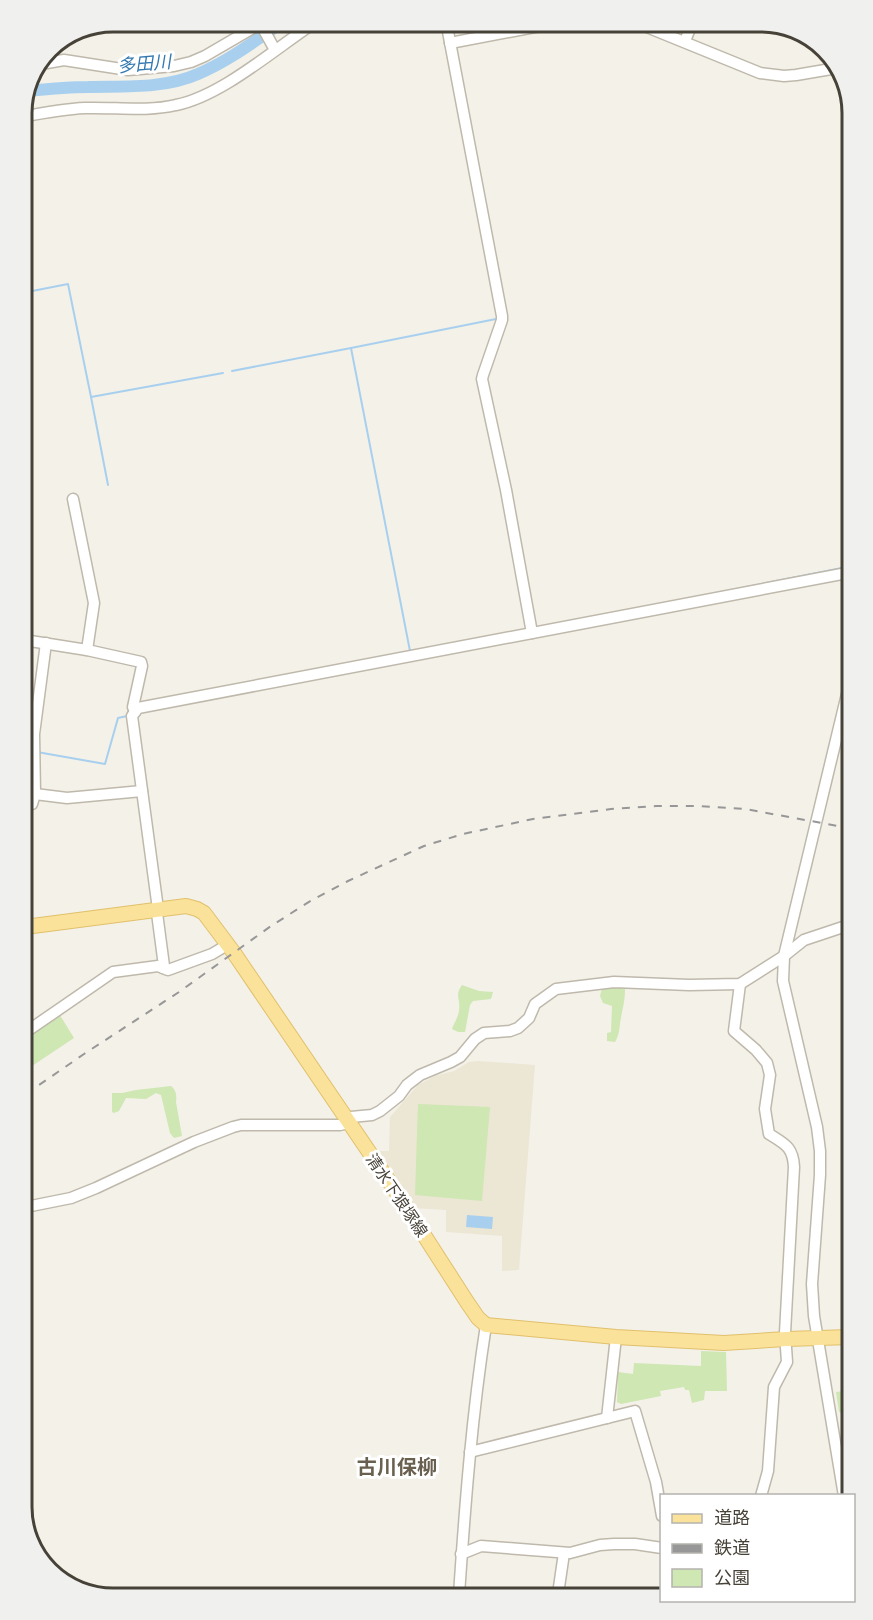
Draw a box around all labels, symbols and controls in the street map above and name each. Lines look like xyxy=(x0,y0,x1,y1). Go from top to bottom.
water label: 多田川 xyxy=(116,51,174,76)
street label: 清水下狼塚線 xyxy=(362,1150,431,1240)
district label: 古川保柳 xyxy=(357,1455,437,1479)
legend xyxy=(660,1494,855,1602)
text: 道路 xyxy=(714,1507,750,1528)
text: 鉄道 xyxy=(714,1537,750,1558)
text: 公園 xyxy=(714,1567,750,1588)

